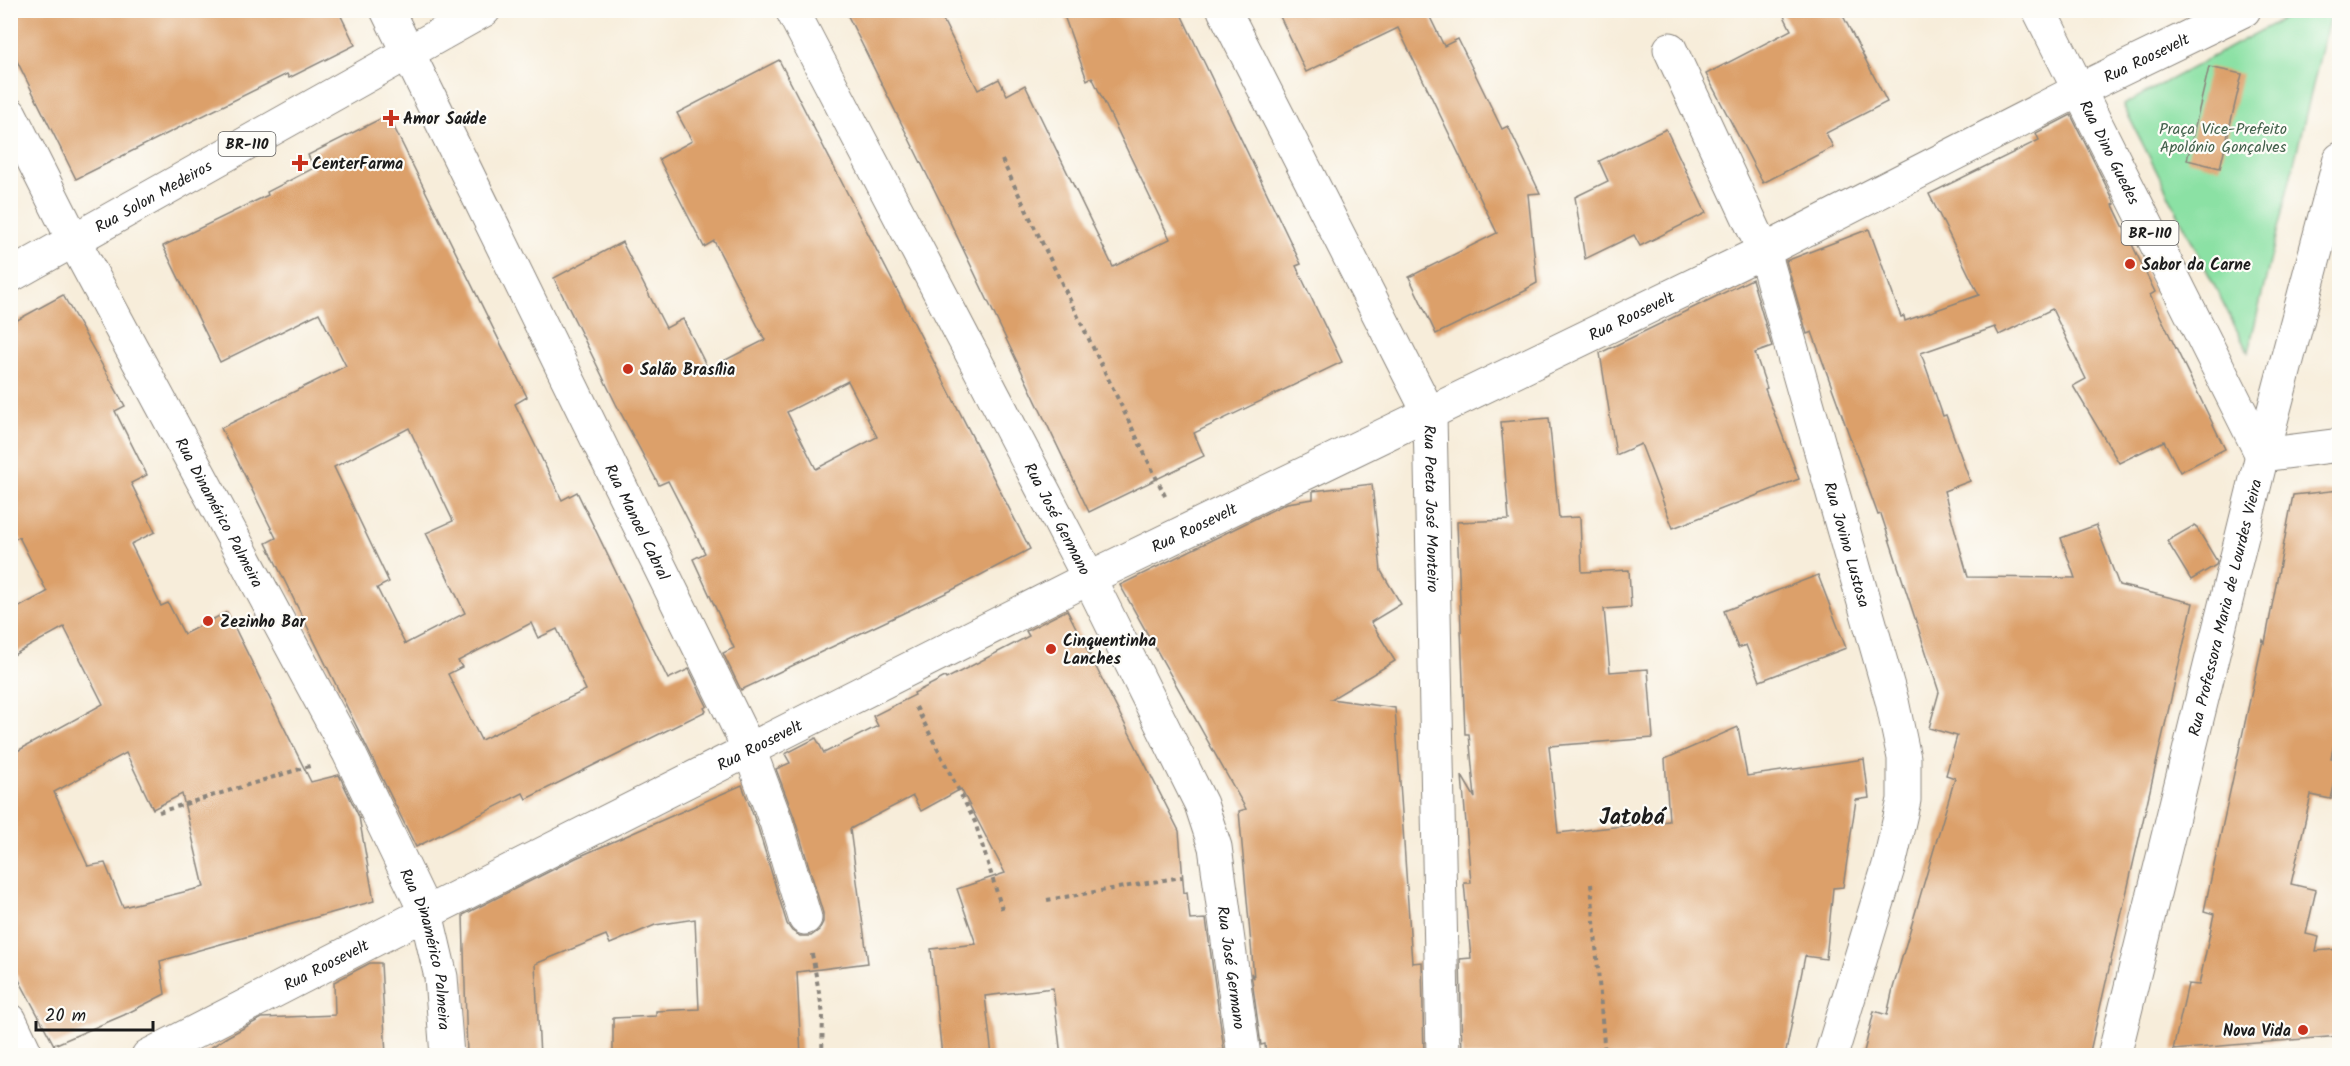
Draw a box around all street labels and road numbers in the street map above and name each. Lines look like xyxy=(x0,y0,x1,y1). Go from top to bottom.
street label: Rua Roosevelt xyxy=(2100,27,2195,90)
street label: Rua Dino Guedes xyxy=(2072,96,2146,210)
road number: BR-110 xyxy=(218,132,276,156)
street label: Rua Solon Medeiros xyxy=(90,154,217,240)
road number: BR-110 xyxy=(2122,221,2178,245)
street label: Rua Roosevelt xyxy=(1585,285,1680,348)
street label: Rua Poeta José Monteiro xyxy=(1416,425,1445,593)
street label: Rua Dinamérico Palmeira xyxy=(168,433,269,593)
street label: Rua José Germano xyxy=(1017,458,1097,580)
street label: Rua Manoel Cabral xyxy=(597,460,676,585)
street label: Rua Professora Maria de Lourdes Vieira xyxy=(2182,477,2270,739)
street label: Rua Jovino Lustosa xyxy=(1816,479,1876,611)
street label: Rua Roosevelt xyxy=(1147,497,1243,560)
street label: Rua Roosevelt xyxy=(713,713,808,778)
street label: Rua Dinamérico Palmeira xyxy=(392,864,456,1031)
street label: Rua José Germano xyxy=(1209,904,1251,1031)
street label: Rua Roosevelt xyxy=(279,933,374,998)

